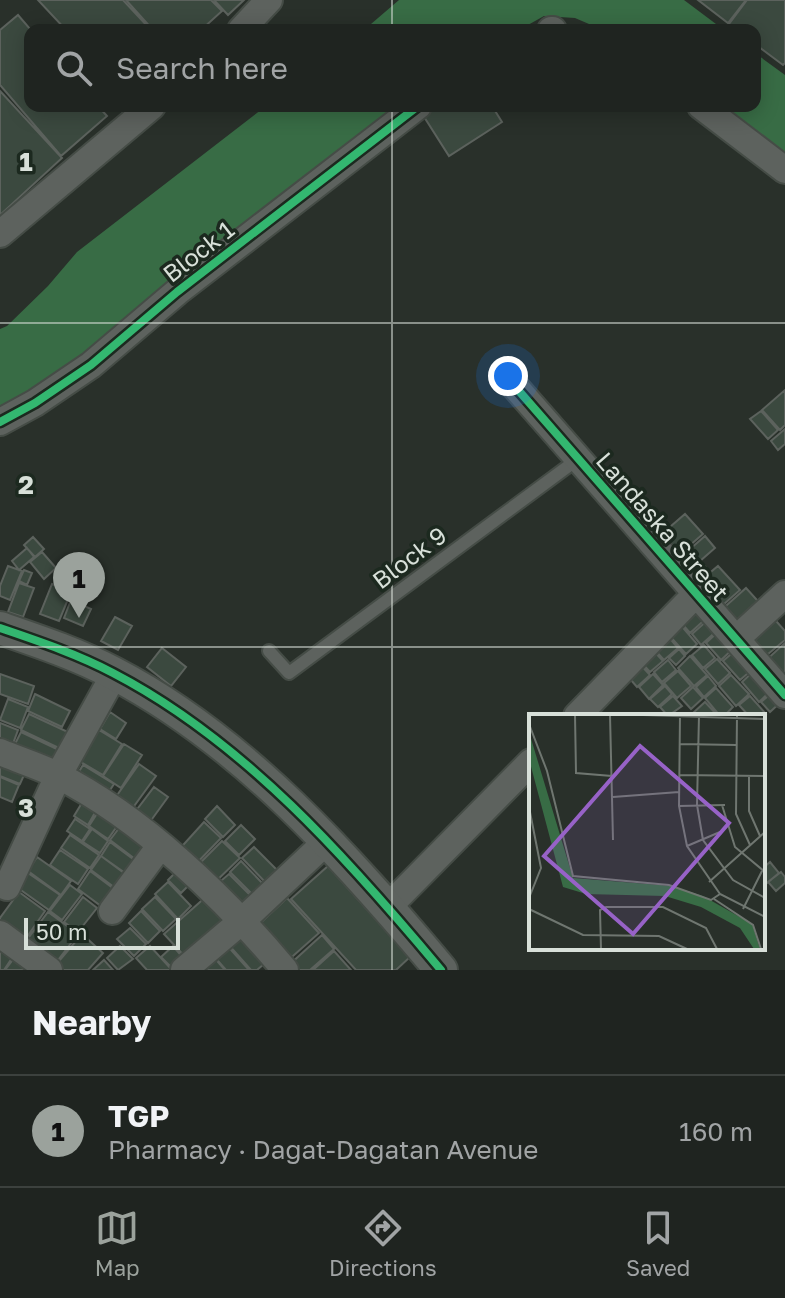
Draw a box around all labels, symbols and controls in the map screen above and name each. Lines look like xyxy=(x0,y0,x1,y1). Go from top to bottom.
search box xyxy=(24,24,761,112)
icon: search xyxy=(52,46,96,90)
text: Search here xyxy=(116,50,288,86)
text: 1 xyxy=(19,146,33,177)
street label: Block 1 xyxy=(157,214,239,288)
your location xyxy=(488,356,528,396)
street label: Landaska Street xyxy=(591,446,735,606)
text: 2 xyxy=(18,469,34,500)
street label: Block 9 xyxy=(366,520,452,594)
pin: 1 xyxy=(53,552,105,618)
inset map xyxy=(529,714,765,950)
text: 3 xyxy=(18,792,34,823)
scale bar xyxy=(24,914,180,950)
text: 50 m xyxy=(36,918,87,945)
text: Nearby xyxy=(32,1002,152,1042)
text: TGP xyxy=(108,1098,169,1134)
text: 1 xyxy=(51,1116,65,1147)
text: 160 m xyxy=(679,1116,753,1147)
text: Pharmacy · Dagat-Dagatan Avenue xyxy=(108,1134,538,1165)
tab: Map xyxy=(95,1206,140,1281)
tab: Directions xyxy=(329,1206,437,1281)
tab: Saved xyxy=(626,1206,690,1281)

